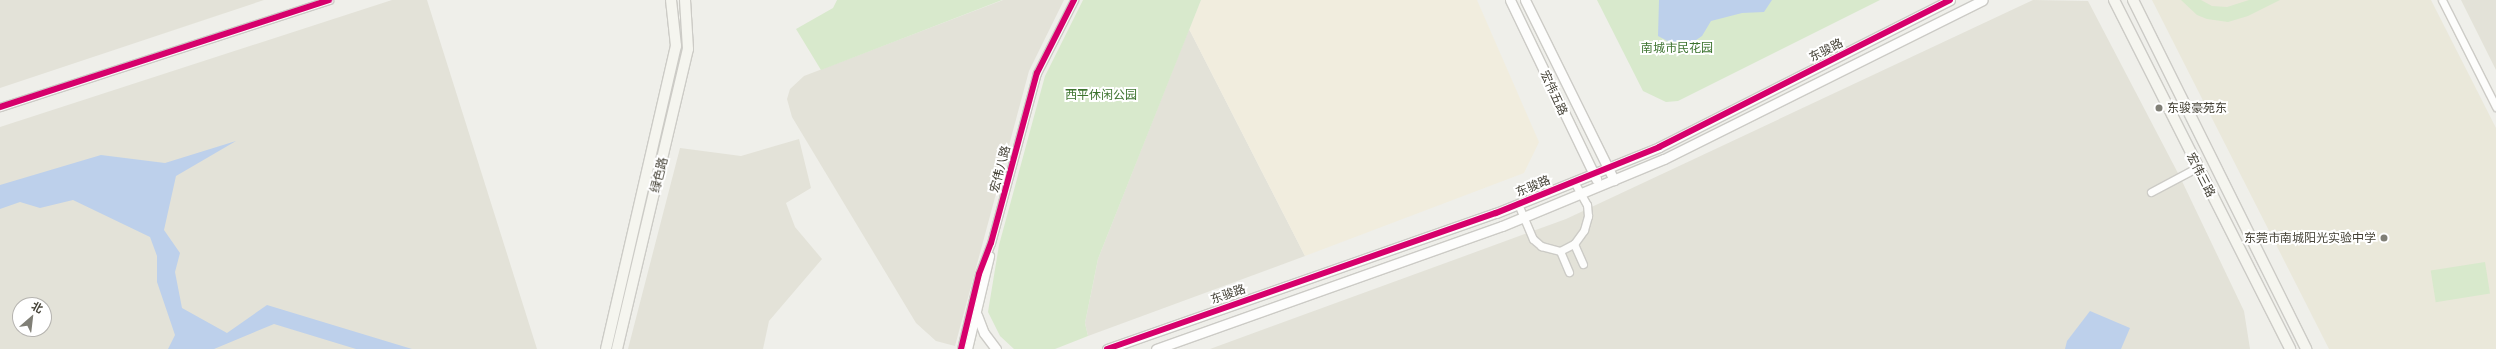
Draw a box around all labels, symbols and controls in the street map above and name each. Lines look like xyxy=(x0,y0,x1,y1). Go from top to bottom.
street label: 东骏路 xyxy=(1807,35,1845,65)
park label: 南城市民花园 xyxy=(1641,41,1713,55)
street label: 宏伟五路 xyxy=(1537,68,1571,118)
park label: 西平休闲公园 xyxy=(1065,88,1137,102)
place label: 东骏豪苑东 xyxy=(2167,101,2227,115)
marker: 东骏豪苑东 xyxy=(2154,103,2164,113)
street label: 宏伟八路 xyxy=(987,144,1013,194)
street label: 宏伟三路 xyxy=(2184,150,2218,200)
street label: 绿色路 xyxy=(648,156,670,194)
street label: 东骏路 xyxy=(1514,173,1552,199)
place label: 东莞市南城阳光实验中学 xyxy=(2244,231,2376,245)
marker: 东莞市南城阳光实验中学 xyxy=(2379,233,2389,243)
street label: 东骏路 xyxy=(1209,281,1247,307)
north arrow xyxy=(12,297,52,337)
text: 北 xyxy=(29,298,46,316)

